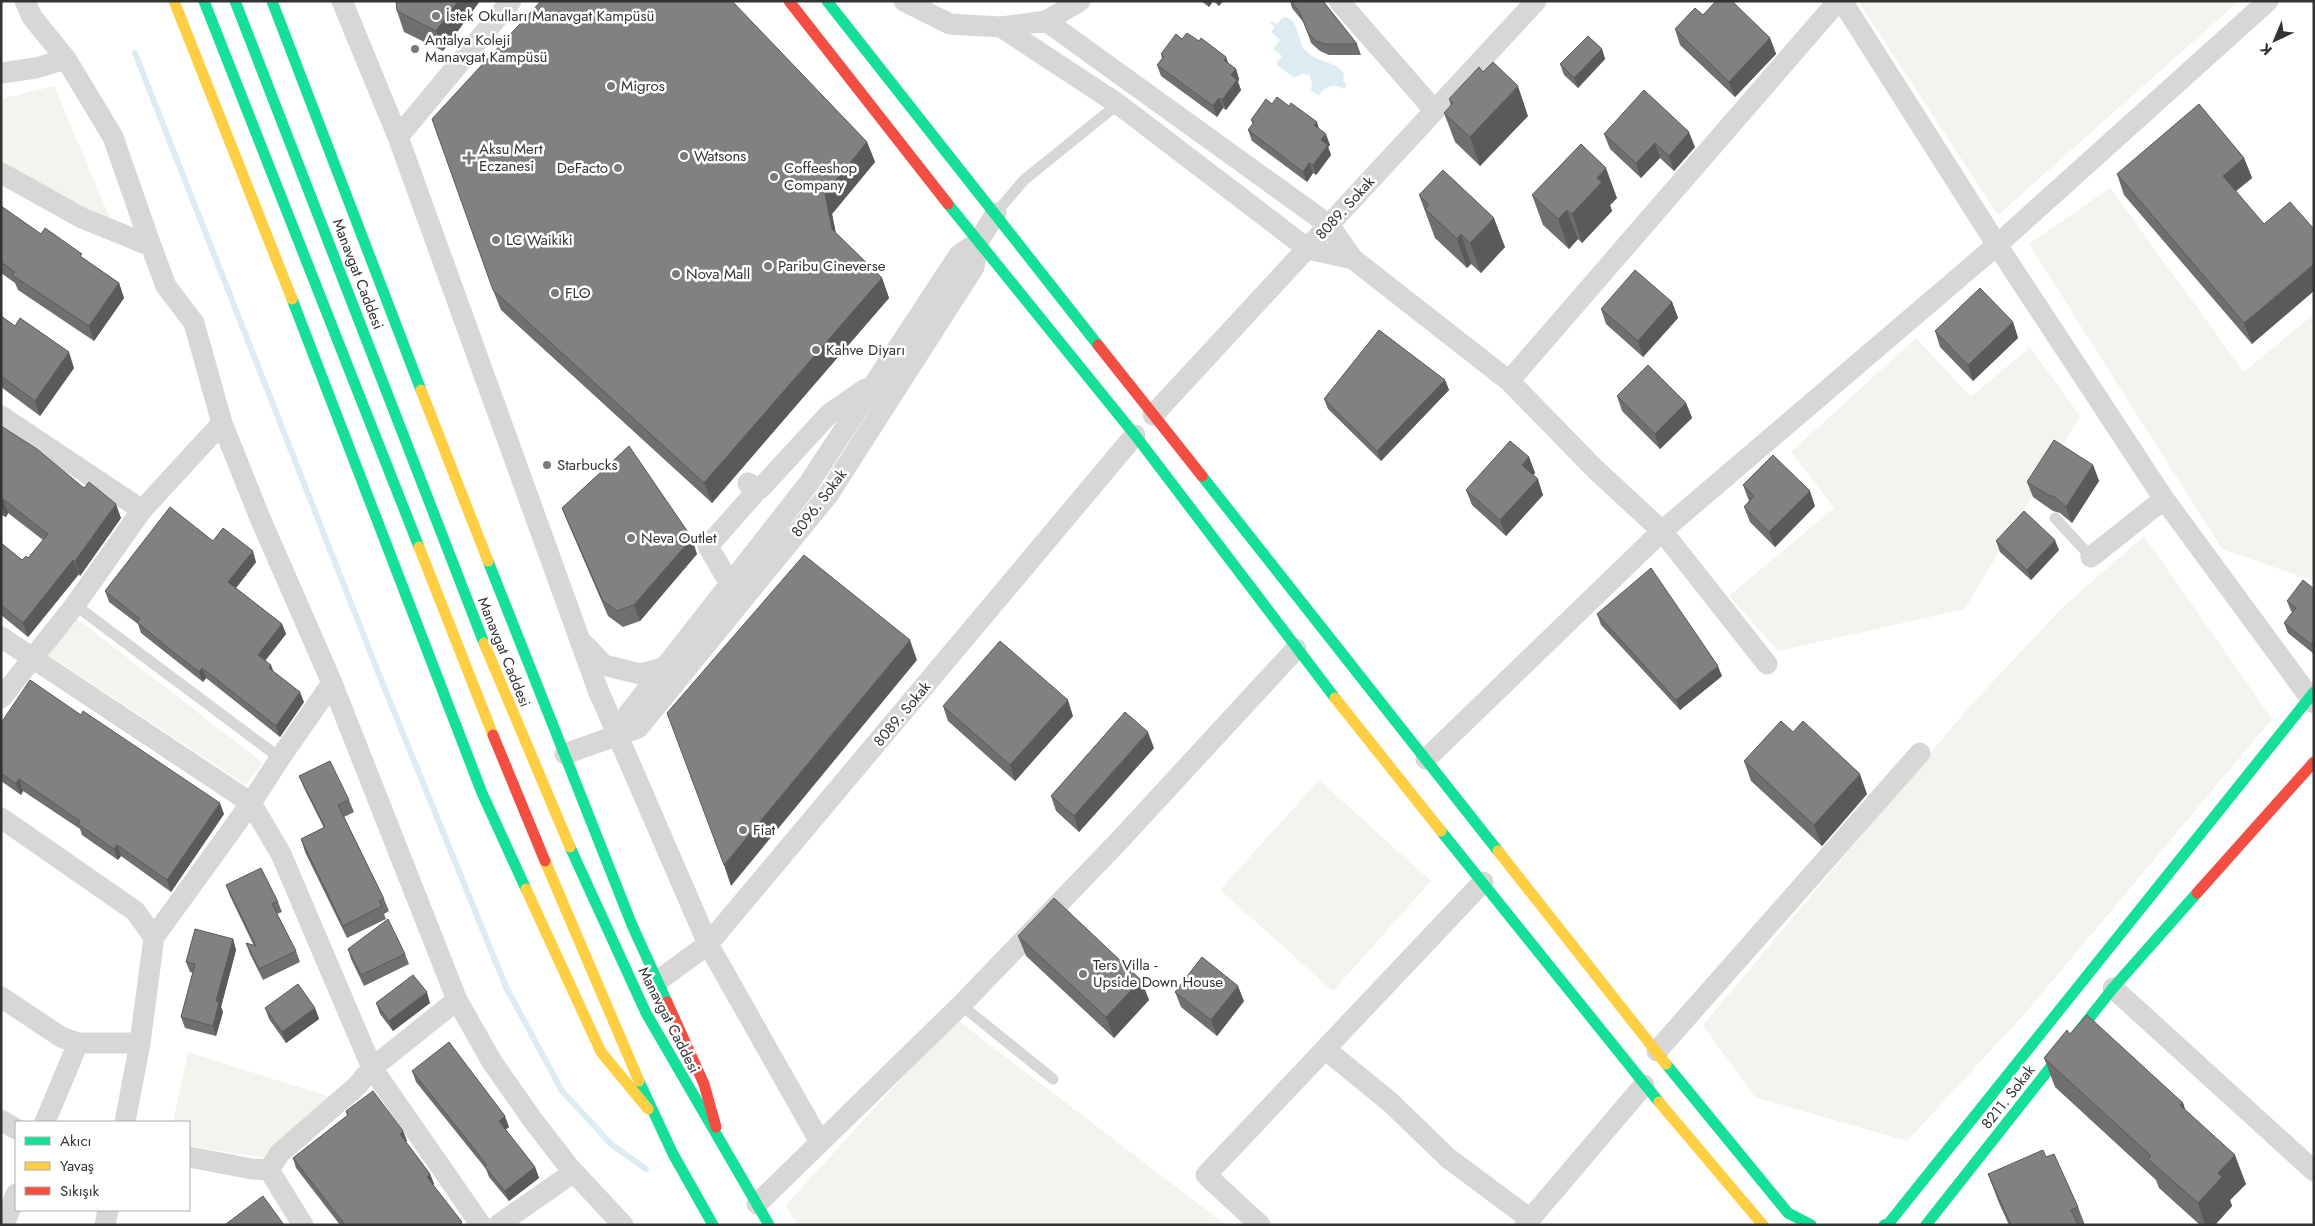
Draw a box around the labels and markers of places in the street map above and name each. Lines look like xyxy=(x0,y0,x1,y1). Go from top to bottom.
place label: İstek Okulları Manavgat Kampüsü xyxy=(446,5,654,27)
marker: İstek Okulları Manavgat Kampüsü xyxy=(430,10,442,22)
place label: Antalya Koleji Manavgat Kampüsü xyxy=(425,29,547,68)
marker: Antalya Koleji Manavgat Kampüsü xyxy=(409,43,421,55)
place label: Migros xyxy=(621,75,665,97)
marker: Migros xyxy=(605,80,617,92)
place label: Aksu Mert Eczanesi xyxy=(479,138,543,177)
place label: Watsons xyxy=(694,145,746,167)
marker: Watsons xyxy=(678,150,690,162)
marker: Aksu Mert Eczanesi xyxy=(463,152,475,164)
place label: DeFacto xyxy=(557,157,608,179)
place label: Coffeeshop Company xyxy=(784,157,858,196)
marker: DeFacto xyxy=(612,162,624,174)
marker: Coffeeshop Company xyxy=(768,171,780,183)
place label: LC Waikiki xyxy=(506,229,573,251)
marker: LC Waikiki xyxy=(490,234,502,246)
place label: Paribu Cineverse xyxy=(778,255,886,277)
marker: Paribu Cineverse xyxy=(762,260,774,272)
place label: Nova Mall xyxy=(686,263,750,285)
marker: Nova Mall xyxy=(670,268,682,280)
place label: FLO xyxy=(565,282,591,304)
marker: FLO xyxy=(549,287,561,299)
place label: Kahve Diyarı xyxy=(826,339,905,361)
marker: Kahve Diyarı xyxy=(810,344,822,356)
place label: Starbucks xyxy=(557,454,617,476)
marker: Starbucks xyxy=(541,459,553,471)
place label: Neva Outlet xyxy=(641,527,717,549)
marker: Neva Outlet xyxy=(625,532,637,544)
place label: Fiat xyxy=(753,819,776,841)
marker: Fiat xyxy=(737,824,749,836)
place label: Ters Villa - Upside Down House xyxy=(1093,954,1223,993)
marker: Ters Villa - Upside Down House xyxy=(1077,968,1089,980)

